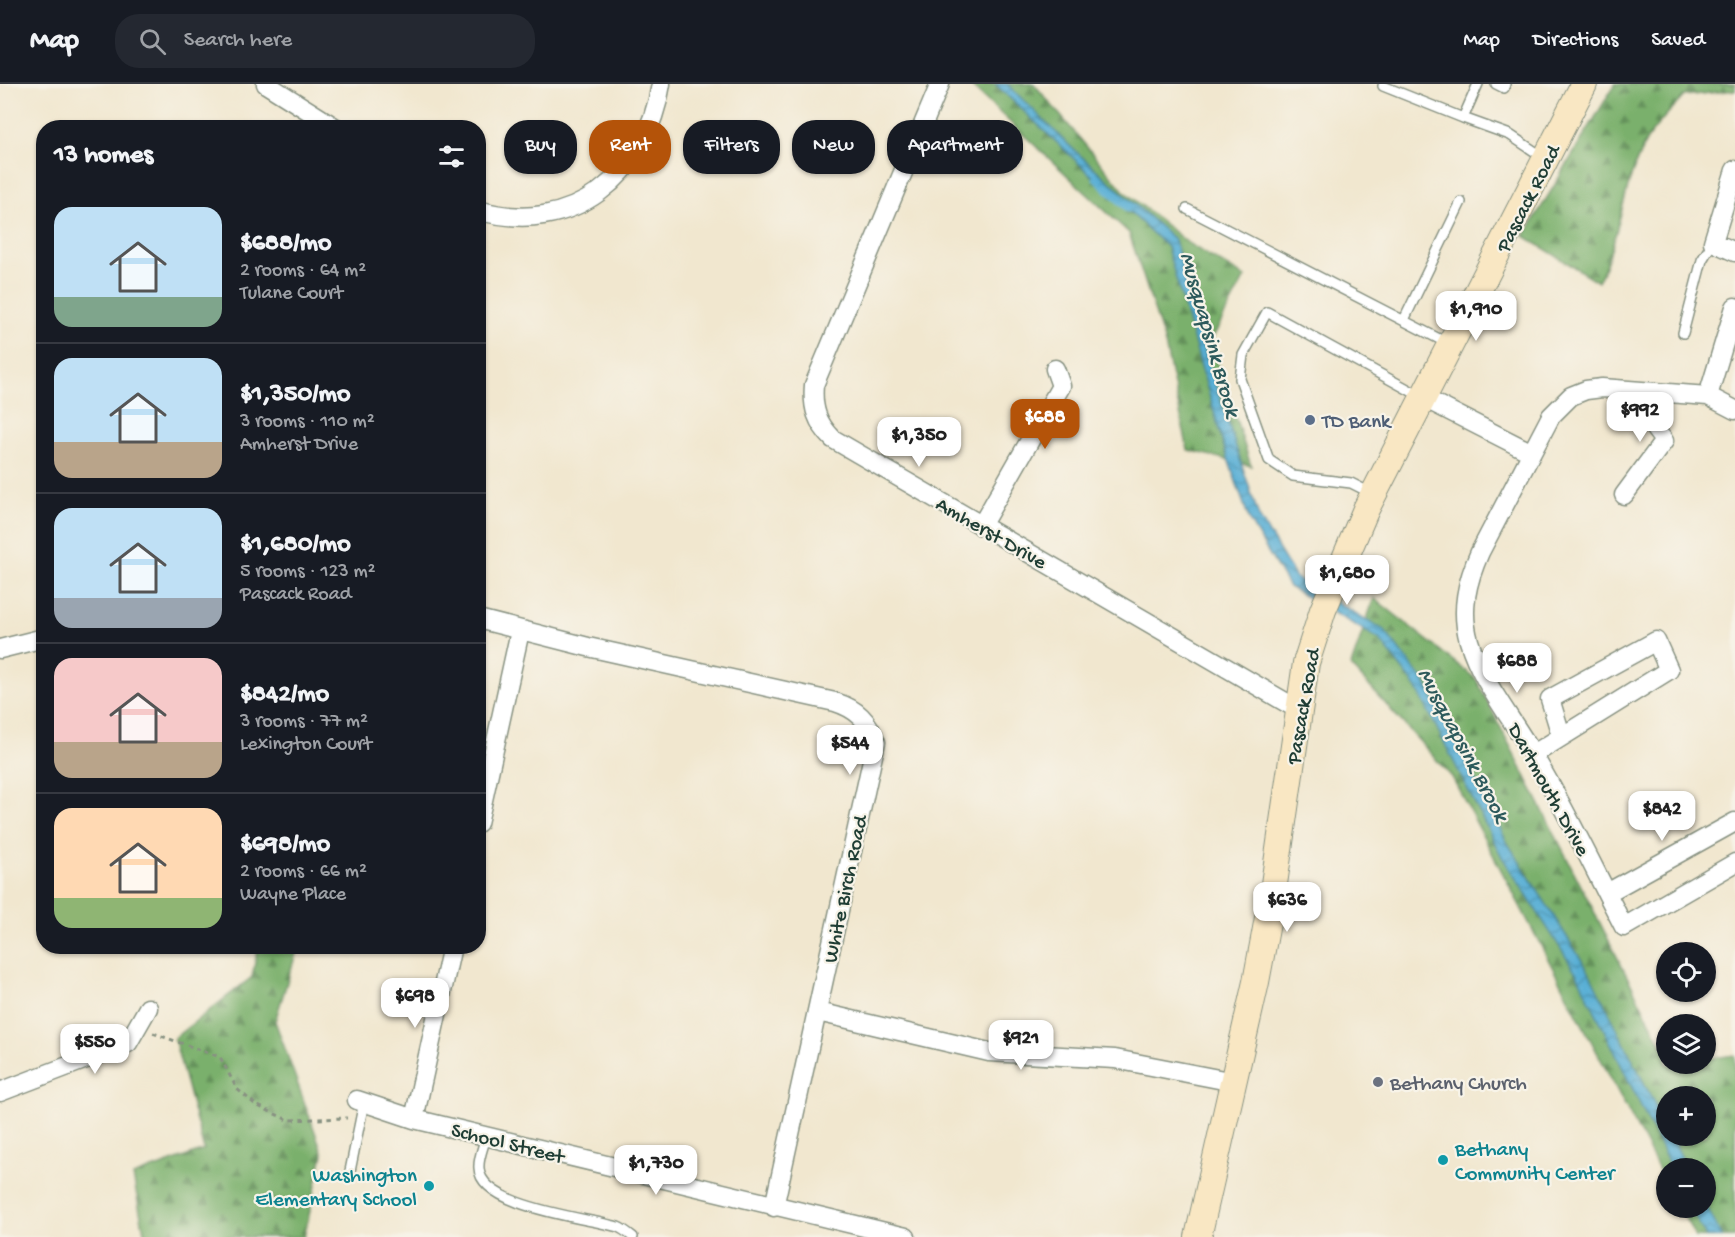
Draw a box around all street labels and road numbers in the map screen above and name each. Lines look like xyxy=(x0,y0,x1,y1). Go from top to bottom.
street label: Pascack Road xyxy=(1492,140,1569,258)
street label: Amherst Drive xyxy=(930,493,1051,577)
street label: Pascack Road xyxy=(1283,645,1328,767)
street label: Dartmouth Drive xyxy=(1499,718,1594,862)
street label: White Birch Road xyxy=(820,812,876,966)
street label: School Street xyxy=(448,1119,569,1172)

